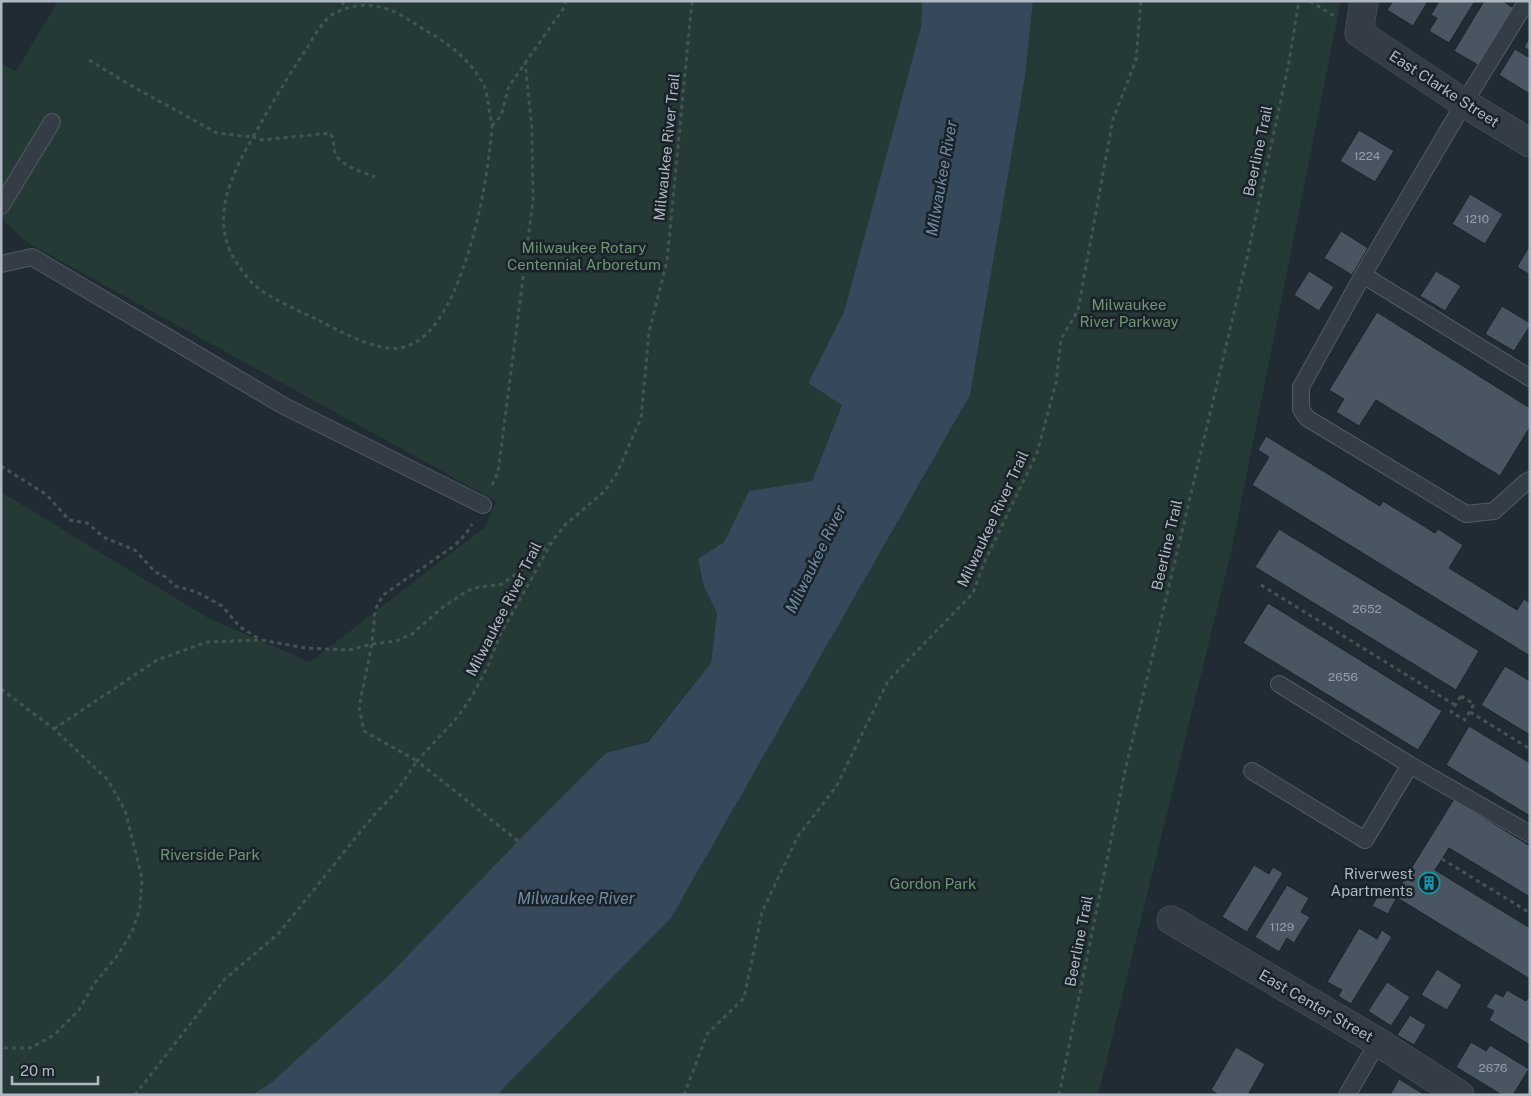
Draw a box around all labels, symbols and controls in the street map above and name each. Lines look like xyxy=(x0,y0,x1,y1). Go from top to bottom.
street label: East Clarke Street xyxy=(1386,47,1502,130)
street label: Milwaukee River Trail xyxy=(650,72,683,222)
street label: Beerline Trail xyxy=(1240,104,1275,198)
water label: Milwaukee River xyxy=(922,118,961,238)
house number: 1224 xyxy=(1354,149,1381,163)
house number: 1210 xyxy=(1465,212,1489,226)
park label: Milwaukee Rotary Centennial Arboretum xyxy=(507,239,661,273)
park label: Milwaukee River Parkway xyxy=(1080,296,1178,330)
street label: Milwaukee River Trail xyxy=(953,448,1032,590)
street label: Beerline Trail xyxy=(1148,498,1185,592)
water label: Milwaukee River xyxy=(781,501,850,616)
street label: Milwaukee River Trail xyxy=(462,539,545,679)
house number: 2652 xyxy=(1352,602,1382,616)
house number: 2656 xyxy=(1328,670,1358,684)
park label: Riverside Park xyxy=(160,846,260,863)
place label: Riverwest Apartments xyxy=(1331,865,1413,899)
building icon: Riverwest Apartments xyxy=(1417,871,1441,895)
park label: Gordon Park xyxy=(890,875,976,892)
water label: Milwaukee River xyxy=(517,889,636,908)
street label: Beerline Trail xyxy=(1061,894,1096,988)
house number: 1129 xyxy=(1270,920,1294,934)
street label: East Center Street xyxy=(1256,966,1376,1045)
scale bar xyxy=(12,1054,99,1086)
house number: 2676 xyxy=(1479,1061,1507,1075)
text: 20 m xyxy=(20,1062,55,1079)

